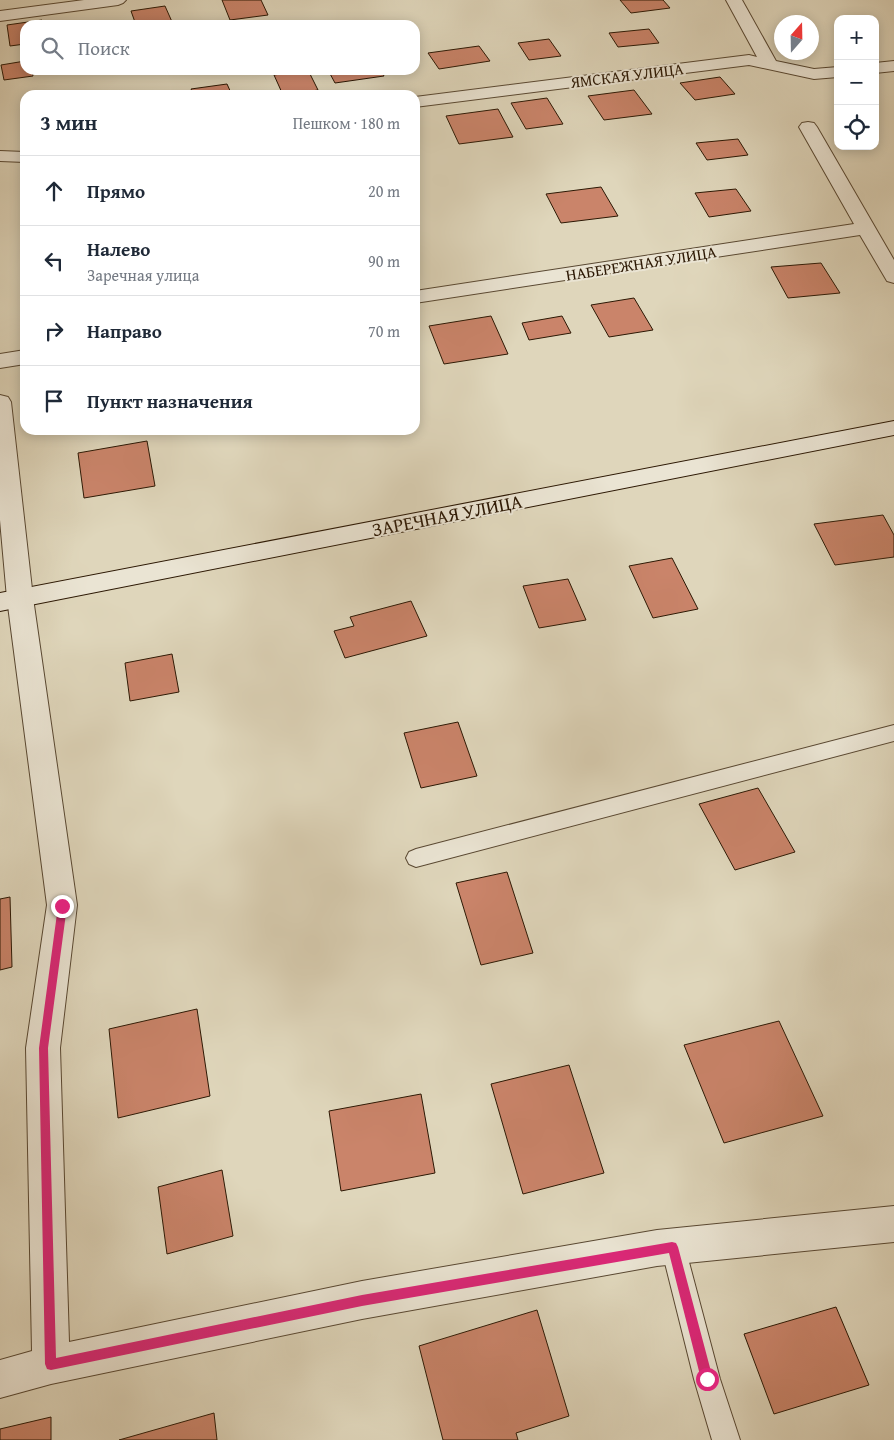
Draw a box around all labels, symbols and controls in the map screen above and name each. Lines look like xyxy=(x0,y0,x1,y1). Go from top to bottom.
north arrow xyxy=(774,15,819,60)
map controls xyxy=(834,15,879,150)
button: + xyxy=(834,15,879,60)
search box xyxy=(20,20,420,75)
icon: search xyxy=(38,34,66,62)
text: Поиск xyxy=(78,34,130,62)
street label: ЯМСКАЯ УЛИЦА xyxy=(568,56,685,94)
button: − xyxy=(834,60,879,105)
button: locate xyxy=(834,105,879,150)
text: 3 мин xyxy=(40,107,97,138)
text: Пешком · 180 m xyxy=(293,111,400,135)
icon: ahead xyxy=(40,177,68,205)
text: Прямо xyxy=(87,177,145,205)
text: 20 m xyxy=(368,179,400,203)
text: Налево xyxy=(87,235,150,263)
street label: НАБЕРЕЖНАЯ УЛИЦА xyxy=(564,239,718,287)
icon: left xyxy=(40,247,68,275)
text: 90 m xyxy=(368,249,400,273)
text: Заречная улица xyxy=(87,263,199,287)
icon: right xyxy=(40,317,68,345)
text: Направо xyxy=(87,317,162,345)
text: 70 m xyxy=(368,319,400,343)
icon: arrive xyxy=(40,387,68,415)
text: Пункт назначения xyxy=(87,387,253,415)
street label: ЗАРЕЧНАЯ УЛИЦА xyxy=(369,487,525,543)
route end xyxy=(51,895,74,918)
route start xyxy=(696,1368,719,1391)

